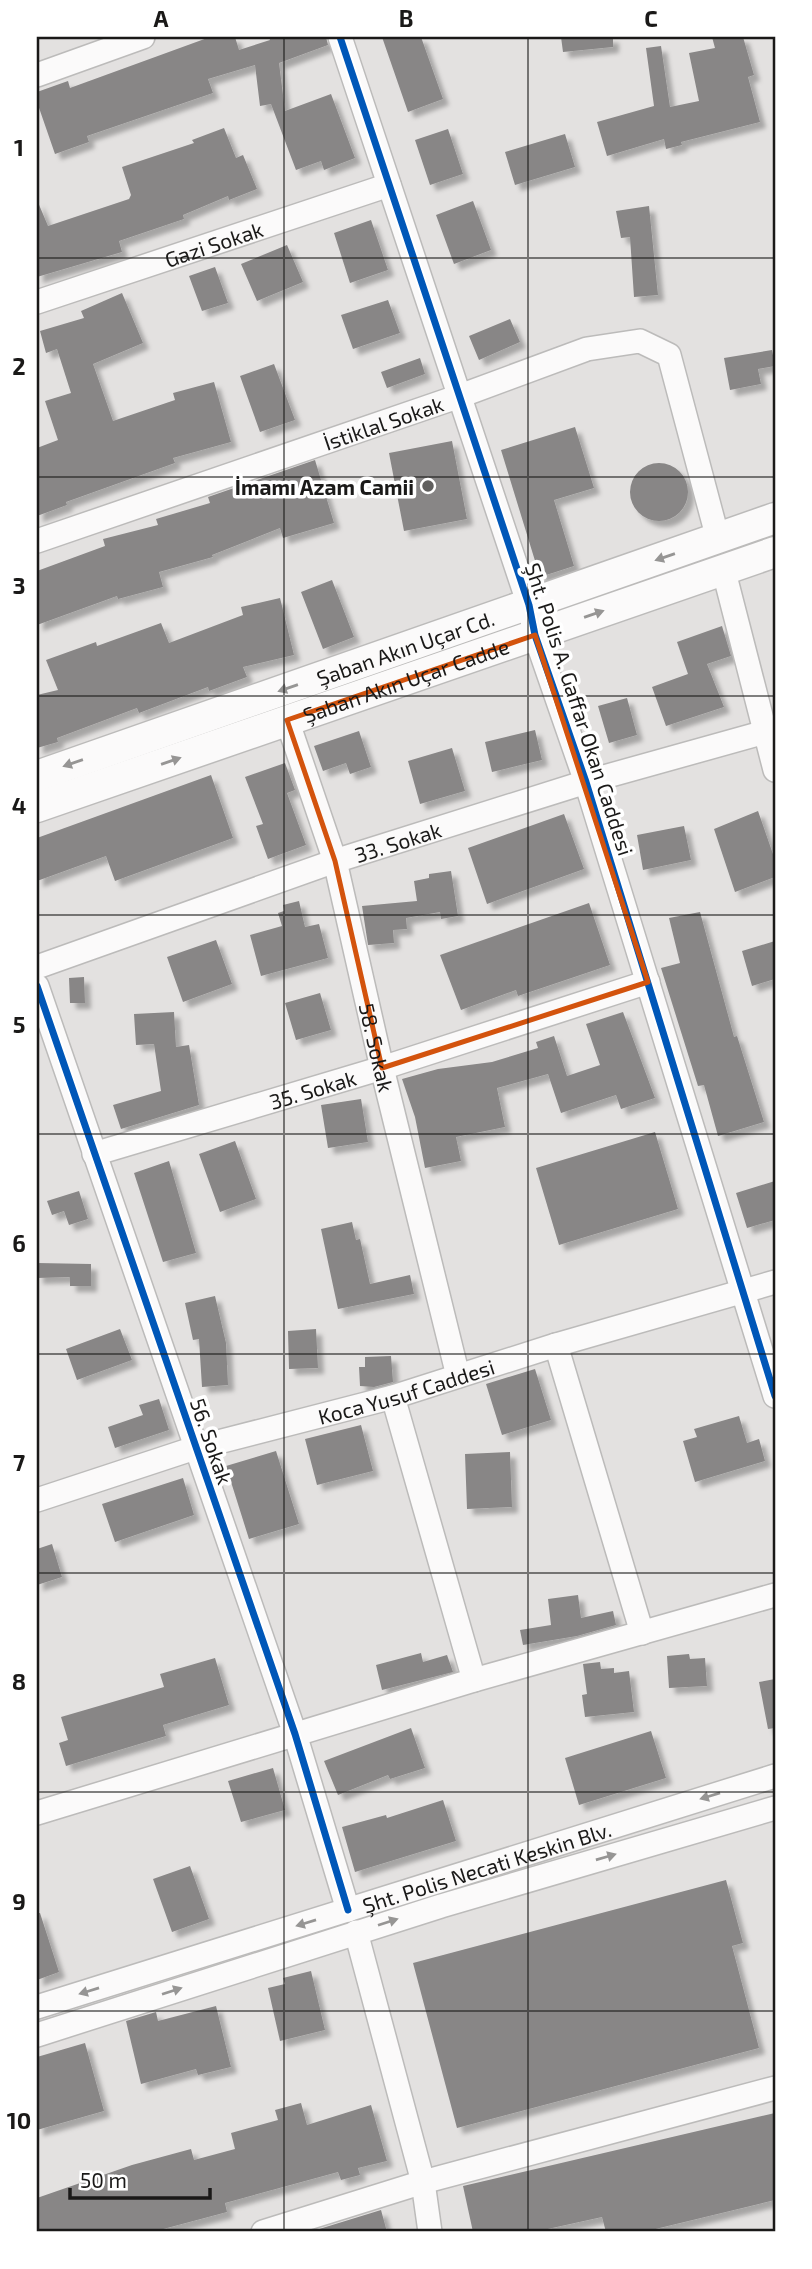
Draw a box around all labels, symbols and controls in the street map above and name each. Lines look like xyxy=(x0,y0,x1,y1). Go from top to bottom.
text: A xyxy=(153,4,169,32)
text: B xyxy=(399,4,413,32)
text: C xyxy=(644,4,658,32)
text: 1 xyxy=(14,133,24,161)
street label: Gazi Sokak xyxy=(161,215,266,271)
text: 2 xyxy=(12,352,26,380)
street label: İstiklal Sokak xyxy=(320,390,447,454)
place label: İmamı Azam Camii xyxy=(235,474,414,499)
marker: İmamı Azam Camii xyxy=(420,478,436,494)
one-way arrow xyxy=(654,552,675,563)
street label: Şht. Polis A. Gaffar Okan Caddesi xyxy=(519,560,639,859)
text: 3 xyxy=(12,571,26,599)
street label: Şaban Akın Uçar Cd. xyxy=(313,605,497,692)
one-way arrow xyxy=(583,608,604,619)
street label: Şaban Akın Uçar Cadde xyxy=(299,632,512,729)
one-way arrow xyxy=(277,683,298,694)
one-way arrow xyxy=(160,755,181,766)
one-way arrow xyxy=(63,758,84,769)
text: 4 xyxy=(12,791,26,819)
street label: 33. Sokak xyxy=(351,816,444,867)
street label: 58. Sokak xyxy=(355,1001,400,1094)
text: 5 xyxy=(13,1010,25,1038)
street label: 35. Sokak xyxy=(266,1064,359,1113)
text: 6 xyxy=(12,1229,26,1257)
street label: Koca Yusuf Caddesi xyxy=(315,1353,497,1428)
street label: 56. Sokak xyxy=(186,1395,238,1488)
text: 7 xyxy=(13,1448,25,1476)
text: 8 xyxy=(12,1667,26,1695)
one-way arrow xyxy=(699,1792,720,1802)
street label: Şht. Polis Necati Keskin Blv. xyxy=(359,1816,614,1919)
one-way arrow xyxy=(596,1851,618,1862)
text: 9 xyxy=(12,1887,26,1915)
one-way arrow xyxy=(378,1916,399,1927)
one-way arrow xyxy=(295,1918,316,1928)
one-way arrow xyxy=(161,1985,182,1996)
one-way arrow xyxy=(78,1986,99,1996)
text: 10 xyxy=(7,2106,31,2134)
scale bar xyxy=(70,2157,210,2201)
text: 50 m xyxy=(80,2167,127,2192)

